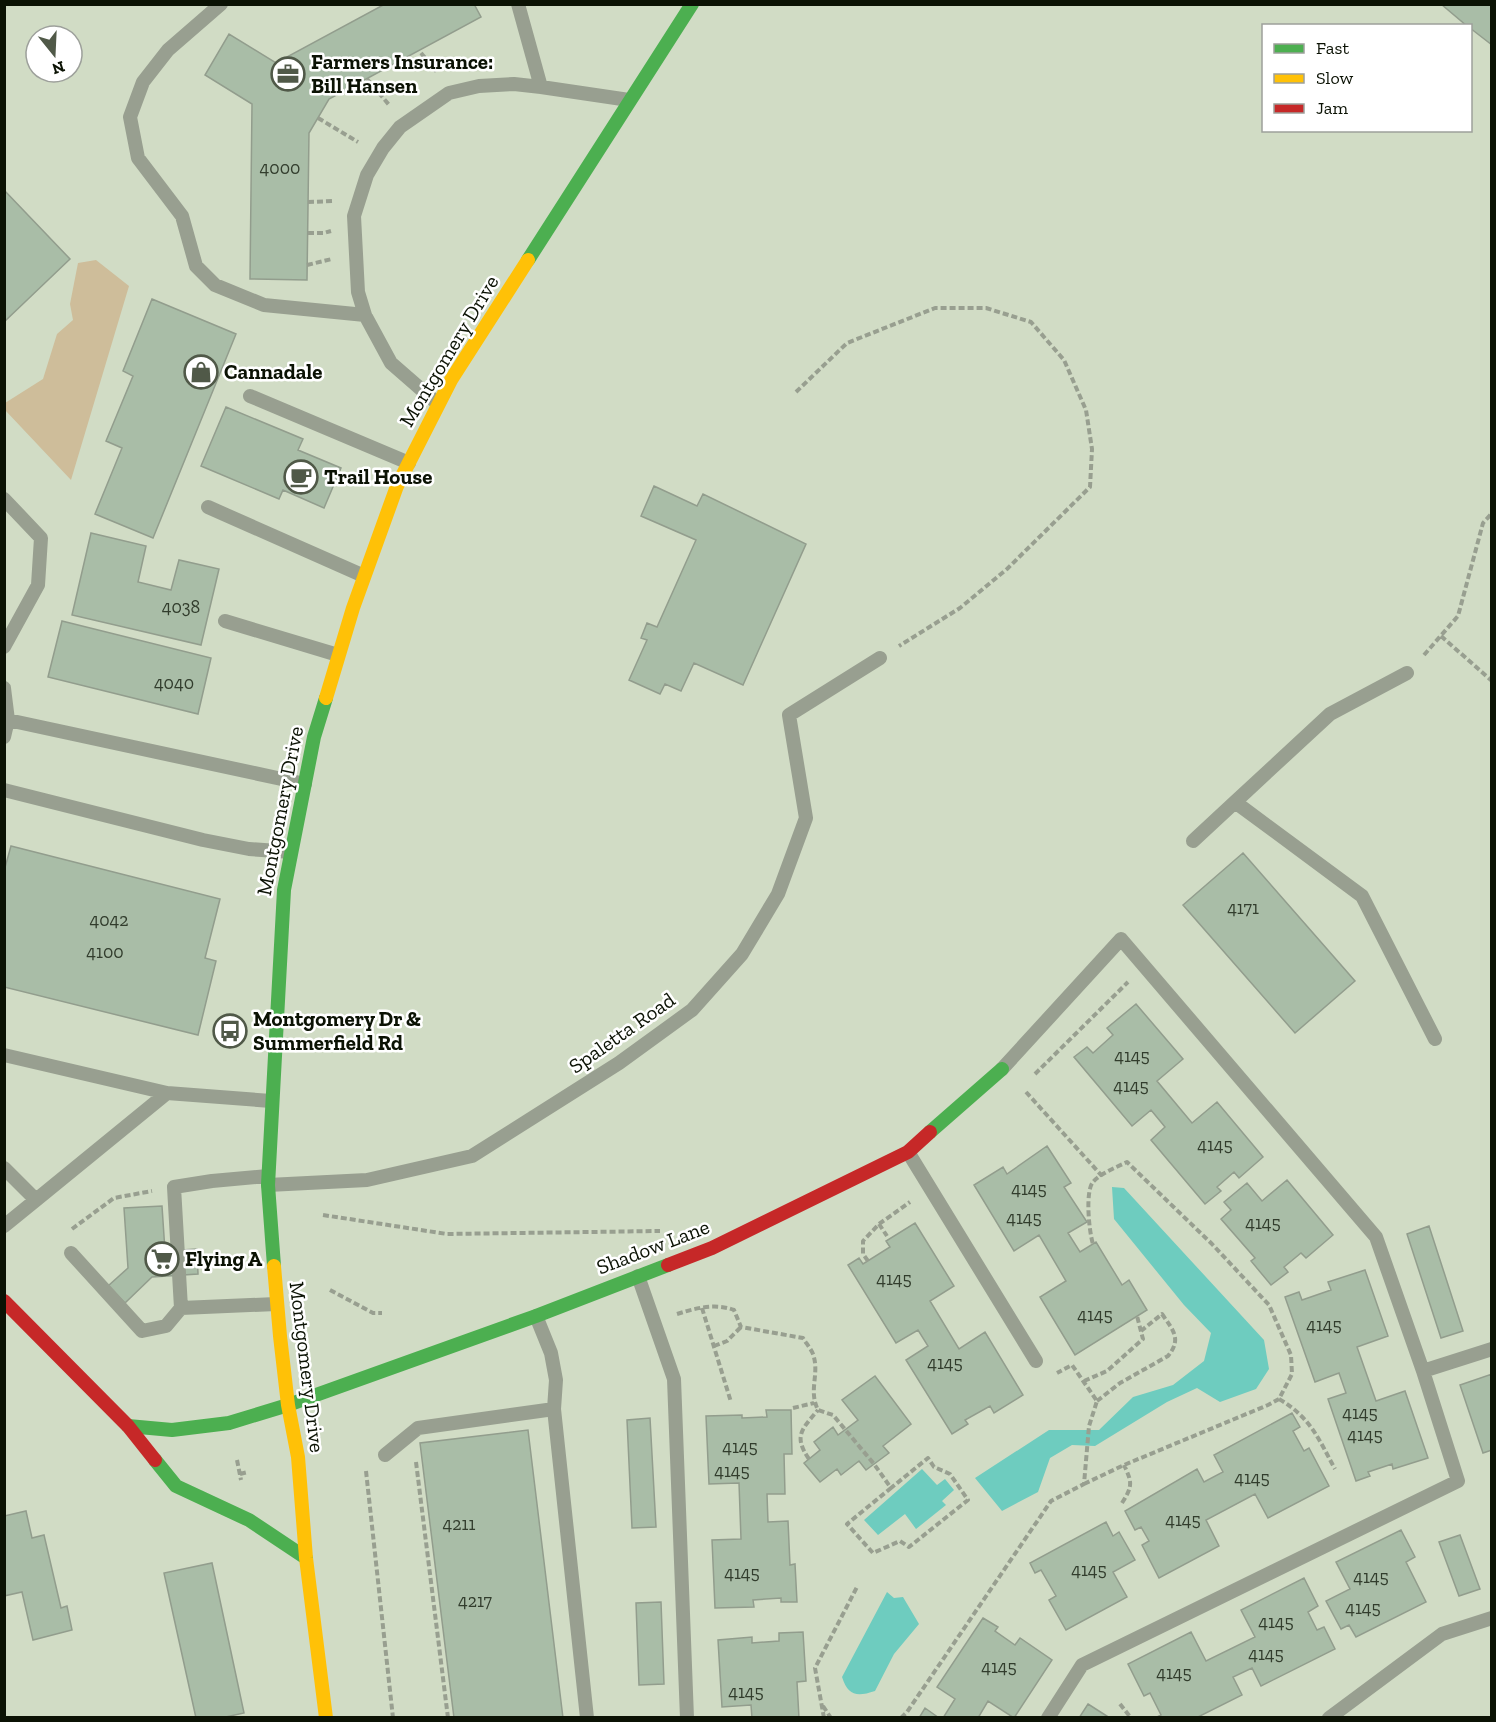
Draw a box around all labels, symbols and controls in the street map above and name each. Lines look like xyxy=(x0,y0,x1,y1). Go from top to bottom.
north arrow xyxy=(24,24,84,84)
legend xyxy=(1262,24,1472,132)
text: Fast xyxy=(1316,37,1349,59)
place label: Farmers Insurance: Bill Hansen xyxy=(311,49,493,98)
office icon: Farmers Insurance: Bill Hansen xyxy=(270,56,306,92)
text: N xyxy=(50,57,67,79)
text: Slow xyxy=(1316,67,1353,89)
text: Jam xyxy=(1316,97,1348,119)
house number: 4000 xyxy=(260,157,300,179)
street label: Montgomery Drive xyxy=(394,270,504,431)
shop icon: Cannadale xyxy=(183,354,219,390)
place label: Cannadale xyxy=(224,359,322,384)
cafe icon: Trail House xyxy=(283,459,319,495)
place label: Trail House xyxy=(324,464,432,489)
house number: 4038 xyxy=(162,596,200,618)
house number: 4040 xyxy=(154,672,194,694)
street label: Montgomery Drive xyxy=(251,724,308,898)
house number: 4171 xyxy=(1227,897,1259,919)
house number: 4042 xyxy=(89,909,129,931)
house number: 4100 xyxy=(86,941,124,963)
street label: Spaletta Road xyxy=(564,987,680,1078)
place label: Montgomery Dr & Summerfield Rd xyxy=(253,1006,421,1055)
bus stop icon: Montgomery Dr & Summerfield Rd xyxy=(212,1013,248,1049)
house number: 4145 xyxy=(1114,1045,1150,1067)
house number: 4145 xyxy=(1113,1075,1149,1097)
house number: 4145 xyxy=(1197,1134,1233,1156)
house number: 4145 xyxy=(1011,1178,1047,1200)
house number: 4145 xyxy=(1006,1207,1042,1229)
house number: 4145 xyxy=(1245,1212,1281,1234)
street label: Shadow Lane xyxy=(593,1213,713,1280)
supermarket icon: Flying A xyxy=(144,1241,180,1277)
place label: Flying A xyxy=(185,1246,263,1271)
house number: 4145 xyxy=(876,1268,912,1290)
street label: Montgomery Drive xyxy=(285,1280,330,1454)
house number: 4145 xyxy=(1077,1304,1113,1326)
house number: 4145 xyxy=(1306,1314,1342,1336)
house number: 4145 xyxy=(927,1352,963,1374)
house number: 4145 xyxy=(1342,1402,1378,1424)
house number: 4145 xyxy=(1347,1424,1383,1446)
house number: 4145 xyxy=(722,1436,758,1458)
house number: 4145 xyxy=(714,1460,750,1482)
house number: 4145 xyxy=(1234,1467,1270,1489)
house number: 4145 xyxy=(1165,1509,1201,1531)
house number: 4211 xyxy=(443,1513,475,1535)
house number: 4145 xyxy=(1071,1559,1107,1581)
house number: 4145 xyxy=(724,1562,760,1584)
house number: 4145 xyxy=(1353,1566,1389,1588)
house number: 4217 xyxy=(458,1590,493,1612)
house number: 4145 xyxy=(1345,1597,1381,1619)
house number: 4145 xyxy=(1258,1611,1294,1633)
house number: 4145 xyxy=(1248,1643,1284,1665)
house number: 4145 xyxy=(981,1656,1017,1678)
house number: 4145 xyxy=(1156,1662,1192,1684)
house number: 4145 xyxy=(728,1681,764,1703)

